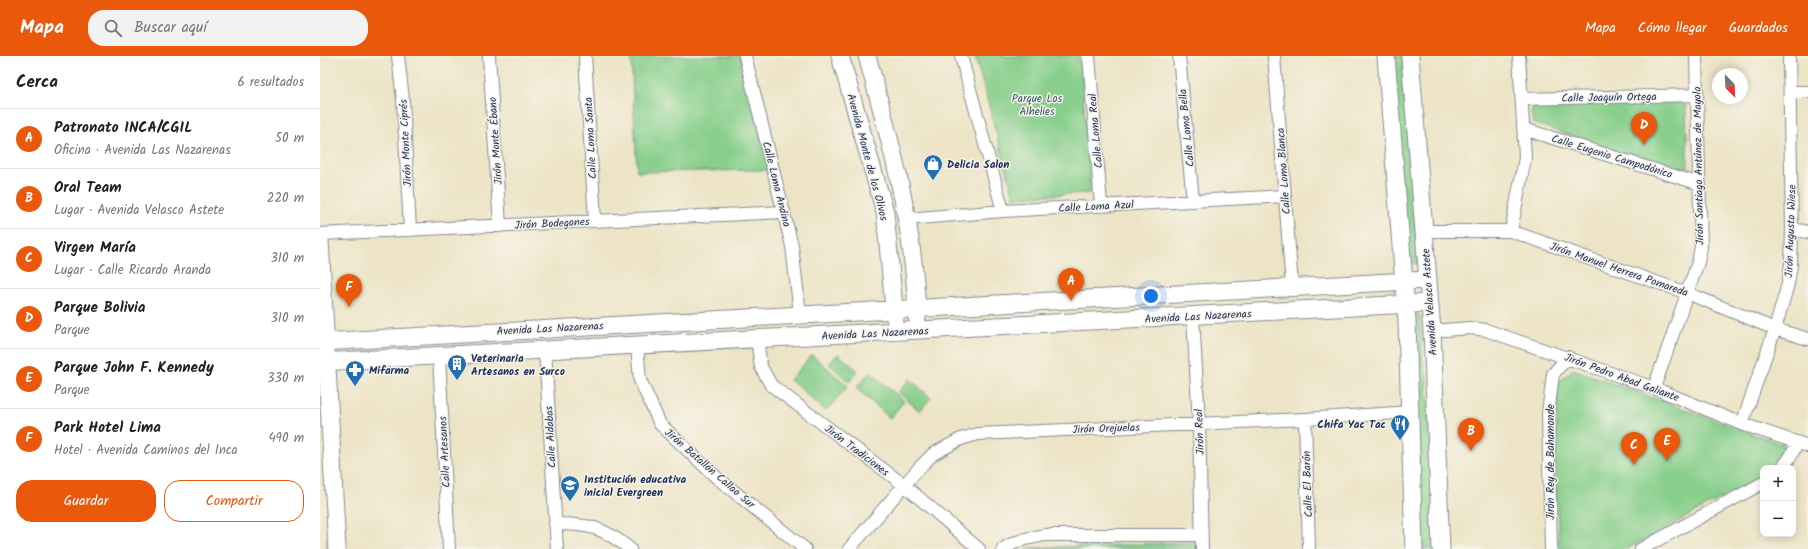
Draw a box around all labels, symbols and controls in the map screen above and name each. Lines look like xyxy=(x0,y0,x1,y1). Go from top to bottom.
search box xyxy=(88,10,368,46)
text: Mapa xyxy=(20,13,64,43)
text: Buscar aquí xyxy=(134,16,207,40)
icon: search xyxy=(102,17,124,39)
text: Mapa xyxy=(1585,17,1616,39)
text: Cómo llegar xyxy=(1638,17,1707,39)
text: Guardados xyxy=(1729,17,1788,39)
north arrow xyxy=(1712,68,1748,104)
text: Cerca xyxy=(16,69,58,96)
text: 6 resultados xyxy=(237,72,304,93)
street label: Jirón Santiago Antúnez de Mayolo xyxy=(1689,86,1709,246)
street label: Calle Loma Bella xyxy=(1174,88,1200,168)
street label: Calle Joaquín Ortega xyxy=(1561,88,1657,108)
park label: Parque Los Alhelies xyxy=(1012,90,1062,121)
street label: Avenida Monte de los Olivos xyxy=(841,92,893,223)
street label: Calle Loma Real xyxy=(1084,92,1108,169)
street label: Jirón Monte Ébano xyxy=(484,96,508,185)
street label: Calle Loma Santa xyxy=(580,96,602,179)
street label: Jirón Monte Ciprés xyxy=(395,99,417,187)
pin: D xyxy=(1631,112,1657,145)
text: Patronato INCA/CGIL xyxy=(54,116,192,140)
street label: Calle Loma Blanca xyxy=(1272,127,1296,215)
text: A xyxy=(25,128,33,149)
text: 50 m xyxy=(275,128,304,149)
street label: Calle Eugenio Campodónico xyxy=(1549,130,1675,184)
text: Oficina · Avenida Las Nazarenas xyxy=(54,140,231,161)
street label: Calle Loma Andina xyxy=(757,140,795,229)
shop icon: Delicia Salon xyxy=(922,153,944,181)
place label: Delicia Salon xyxy=(947,156,1009,174)
text: Oral Team xyxy=(54,176,122,200)
street label: Jirón Augusto Wiese xyxy=(1780,184,1802,278)
text: B xyxy=(25,188,33,209)
text: 220 m xyxy=(267,188,304,209)
street label: Calle Loma Azul xyxy=(1058,196,1134,218)
text: Lugar · Avenida Velasco Astete xyxy=(54,200,224,221)
street label: Jirón Bodegones xyxy=(514,213,590,235)
text: Virgen María xyxy=(54,236,136,260)
street label: Jirón Manuel Herrera Pomareda xyxy=(1547,238,1690,302)
text: C xyxy=(25,248,33,269)
text: 310 m xyxy=(270,248,304,269)
street label: Avenida Velasco Astete xyxy=(1417,248,1443,356)
text: Lugar · Calle Ricardo Aranda xyxy=(54,260,211,281)
pin: A xyxy=(1058,268,1084,301)
pin: F xyxy=(336,274,362,307)
your location xyxy=(1141,286,1161,306)
text: Parque Bolivia xyxy=(54,296,145,320)
street label: Avenida Las Nazarenas xyxy=(1144,305,1252,329)
text: D xyxy=(25,308,33,329)
text: 310 m xyxy=(270,308,304,329)
street label: Avenida Las Nazarenas xyxy=(496,317,604,341)
text: Parque xyxy=(54,320,90,341)
street label: Avenida Las Nazarenas xyxy=(821,322,929,346)
street label: Jirón Pedro Abad Galiante xyxy=(1562,349,1682,407)
place label: Veterinaria Artesanos en Surco xyxy=(471,350,565,381)
building icon: Veterinaria Artesanos en Surco xyxy=(446,353,468,381)
text: Parque John F. Kennedy xyxy=(54,356,214,380)
pharmacy icon: Mifarma xyxy=(344,359,366,387)
place label: Mifarma xyxy=(369,362,410,380)
text: E xyxy=(25,368,33,389)
text: 330 m xyxy=(267,368,304,389)
text: Parque xyxy=(54,380,90,401)
street label: Jirón Rey de Bahamonde xyxy=(1542,404,1560,520)
street label: Calle Aldabas xyxy=(540,405,562,468)
street label: Jirón Real xyxy=(1190,408,1210,455)
restaurant icon: Chifa Yac Tac xyxy=(1389,413,1411,441)
text: Park Hotel Lima xyxy=(54,416,161,440)
street label: Calle Artesanos xyxy=(434,416,456,488)
place label: Chifa Yac Tac xyxy=(1317,416,1386,434)
pin: B xyxy=(1458,418,1484,451)
street label: Jirón Orejuelas xyxy=(1072,419,1140,439)
street label: Jirón Tradiciones xyxy=(820,420,893,481)
street label: Jirón Batallón Callao Sur xyxy=(660,424,760,514)
text: F xyxy=(25,428,33,449)
text: 490 m xyxy=(268,428,304,449)
pin: E xyxy=(1654,428,1680,461)
pin: C xyxy=(1621,432,1647,465)
text: Hotel · Avenida Caminos del Inca xyxy=(54,440,238,461)
street label: Calle El Barón xyxy=(1298,450,1318,518)
map controls xyxy=(1760,465,1796,537)
button: + xyxy=(1760,465,1796,501)
place label: Institución educativa inicial Evergreen xyxy=(584,471,686,502)
school or university icon: Institución educativa inicial Evergreen xyxy=(559,474,581,502)
button: Guardar xyxy=(16,480,156,522)
button: Compartir xyxy=(164,480,304,522)
button: − xyxy=(1760,501,1796,537)

